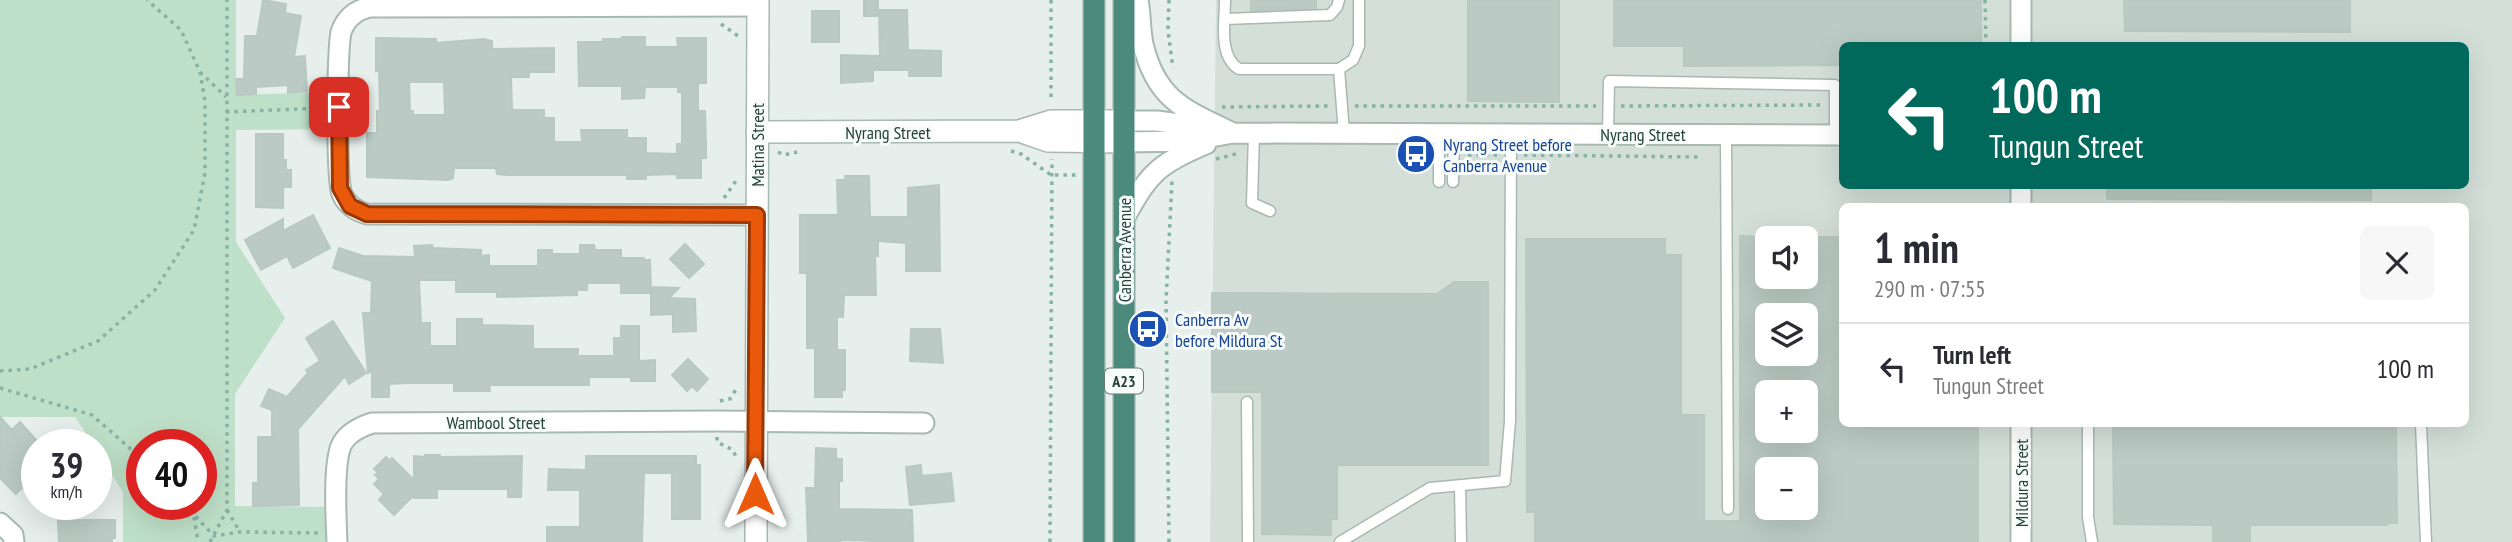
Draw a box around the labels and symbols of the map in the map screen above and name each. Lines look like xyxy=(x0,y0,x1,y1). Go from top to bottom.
pin xyxy=(309,77,369,137)
street label: Matina Street xyxy=(746,103,769,187)
street label: Nyrang Street xyxy=(845,121,931,144)
street label: Nyrang Street xyxy=(1600,123,1686,146)
bus stop icon: Nyrang Street before Canberra Avenue xyxy=(1395,133,1437,175)
place label: Nyrang Street before Canberra Avenue xyxy=(1443,133,1572,177)
street label: Canberra Avenue xyxy=(1113,198,1136,302)
bus stop icon: Canberra Av before Mildura St xyxy=(1127,308,1169,350)
place label: Canberra Av before Mildura St xyxy=(1175,308,1283,352)
road number: A23 xyxy=(1105,368,1143,394)
street label: Wambool Street xyxy=(446,411,546,434)
speed limit sign: 40 xyxy=(126,429,217,520)
street label: Mildura Street xyxy=(2010,439,2033,527)
position arrow xyxy=(718,457,792,531)

